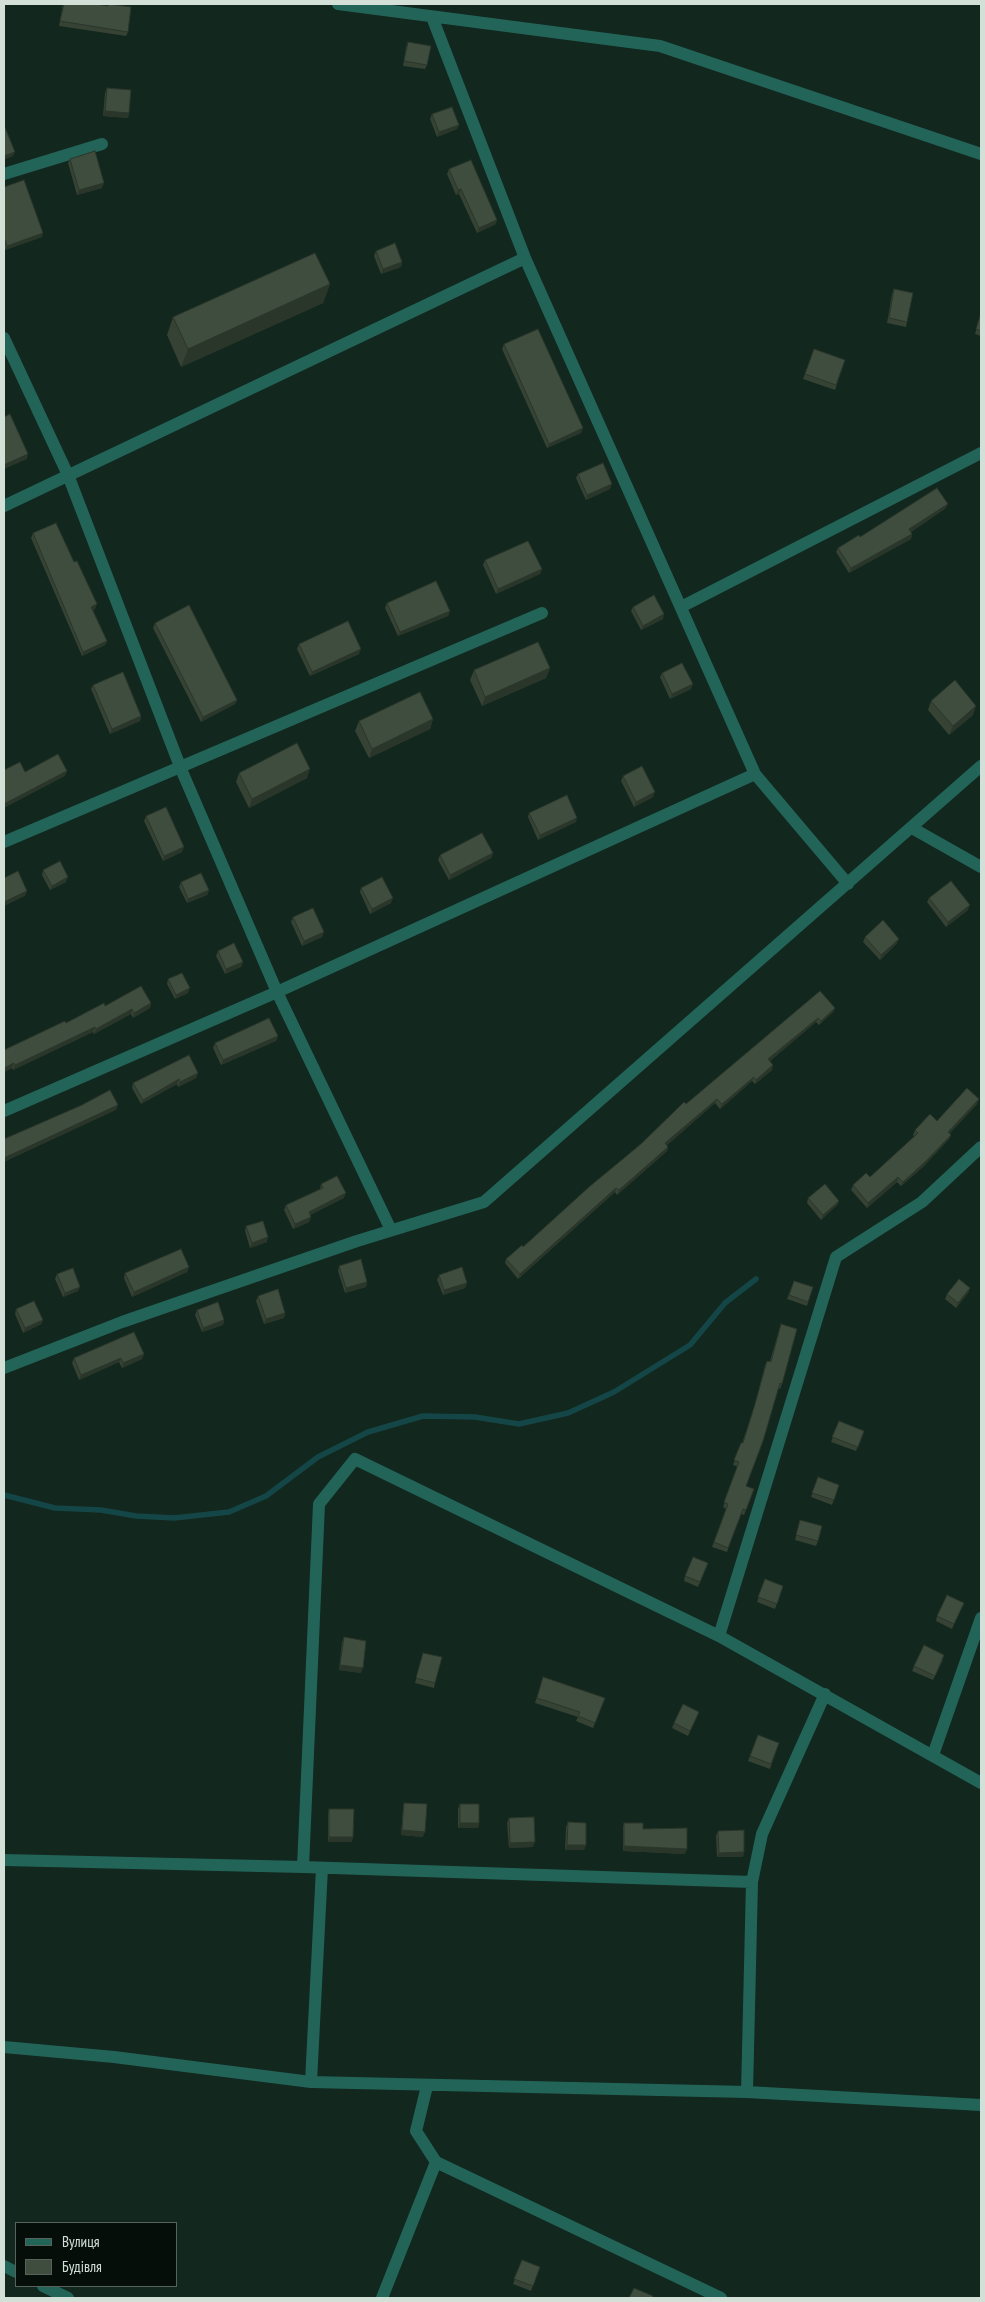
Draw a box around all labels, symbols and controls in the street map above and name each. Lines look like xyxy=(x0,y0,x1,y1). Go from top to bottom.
legend xyxy=(15,2222,178,2287)
text: Вулиця xyxy=(62,2232,100,2251)
text: Будівля xyxy=(62,2257,102,2276)

